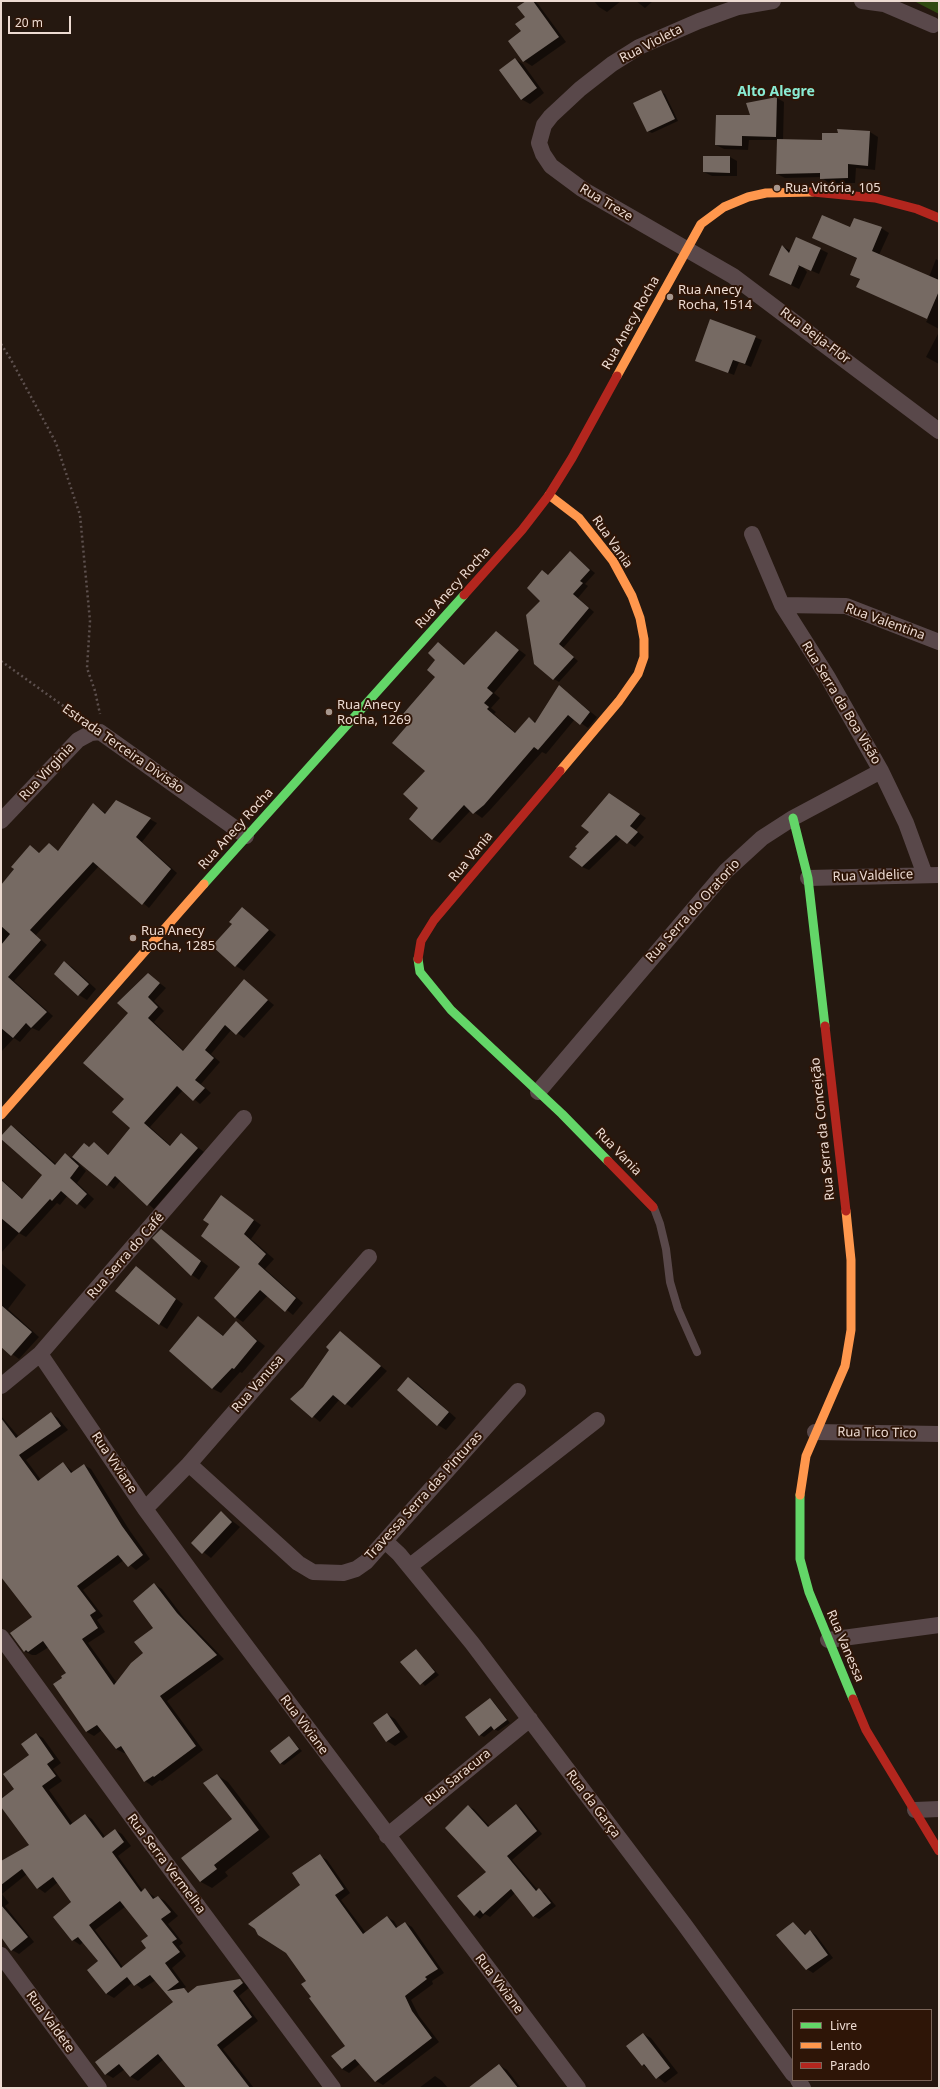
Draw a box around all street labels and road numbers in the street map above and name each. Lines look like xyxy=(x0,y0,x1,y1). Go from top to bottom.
street label: Rua Violeta xyxy=(617,22,685,66)
street label: Rua Treze xyxy=(577,181,635,225)
street label: Rua Anecy Rocha xyxy=(599,274,663,372)
street label: Rua Beija-Flôr xyxy=(777,304,853,368)
street label: Rua Vania xyxy=(588,513,636,571)
street label: Rua Anecy Rocha xyxy=(412,544,494,632)
street label: Rua Valentina xyxy=(843,600,927,644)
street label: Rua Serra da Boa Visão xyxy=(798,639,884,767)
street label: Estrada Terceira Divisão xyxy=(59,701,187,797)
street label: Rua Virginia xyxy=(16,740,78,804)
street label: Rua Anecy Rocha xyxy=(195,785,277,873)
street label: Rua Vania xyxy=(446,829,496,885)
street label: Rua Serra do Oratorio xyxy=(643,856,743,966)
street label: Rua Valdelice xyxy=(832,867,914,885)
street label: Rua Serra da Conceição xyxy=(808,1057,838,1201)
street label: Rua Vania xyxy=(591,1125,645,1179)
street label: Rua Serra do Café xyxy=(84,1210,168,1302)
street label: Rua Vanusa xyxy=(229,1352,287,1416)
street label: Rua Tico Tico xyxy=(837,1425,917,1441)
street label: Rua Viviane xyxy=(88,1429,140,1497)
street label: Travessa Serra das Pinturas xyxy=(362,1429,486,1563)
street label: Rua Vanessa xyxy=(823,1608,867,1684)
street label: Rua Viviane xyxy=(277,1692,331,1758)
street label: Rua Saracura xyxy=(422,1746,494,1808)
street label: Rua da Garça xyxy=(562,1767,624,1841)
street label: Rua Serra Vermelha xyxy=(123,1811,209,1917)
street label: Rua Viviane xyxy=(472,1951,526,2017)
street label: Rua Valdete xyxy=(22,1988,78,2056)

